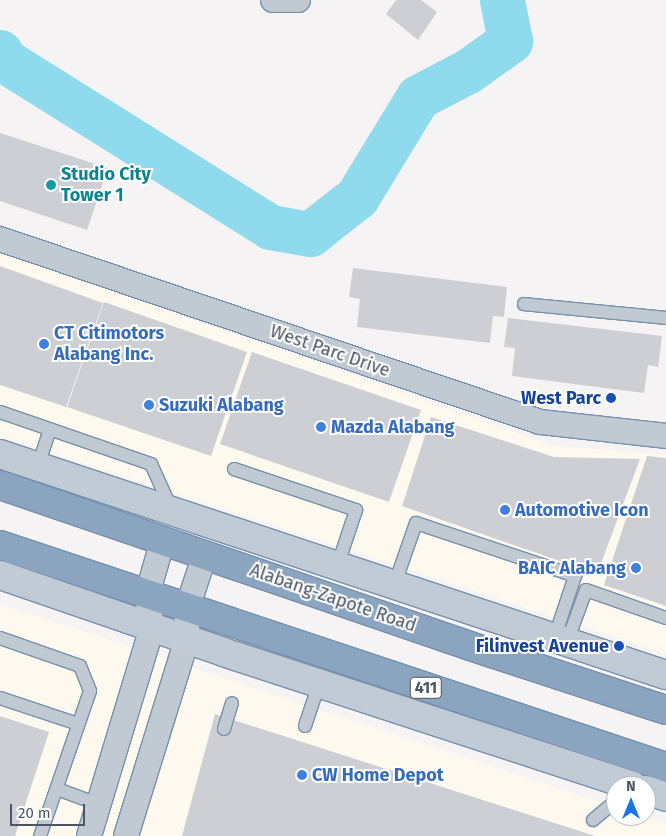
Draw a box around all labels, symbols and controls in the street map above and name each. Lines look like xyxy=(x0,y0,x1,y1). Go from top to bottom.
place label: Studio City Tower 1 xyxy=(61,164,151,206)
marker: Studio City Tower 1 xyxy=(45,179,57,191)
street label: West Parc Drive xyxy=(267,320,393,382)
place label: CT Citimotors Alabang Inc. xyxy=(54,323,164,366)
marker: CT Citimotors Alabang Inc. xyxy=(38,338,50,350)
place label: West Parc xyxy=(521,387,601,409)
marker: West Parc xyxy=(605,392,617,404)
place label: Suzuki Alabang xyxy=(159,394,284,416)
marker: Suzuki Alabang xyxy=(143,399,155,411)
place label: Mazda Alabang xyxy=(331,416,455,438)
marker: Mazda Alabang xyxy=(315,421,327,433)
place label: Automotive Icon xyxy=(515,499,649,521)
marker: Automotive Icon xyxy=(499,504,511,516)
place label: BAIC Alabang xyxy=(518,557,626,579)
street label: Alabang-Zapote Road xyxy=(247,559,419,637)
marker: BAIC Alabang xyxy=(630,562,642,574)
place label: Filinvest Avenue xyxy=(476,635,609,657)
marker: Filinvest Avenue xyxy=(613,640,625,652)
road number: 411 xyxy=(410,674,442,701)
place label: CW Home Depot xyxy=(312,764,444,786)
marker: CW Home Depot xyxy=(296,769,308,781)
north arrow xyxy=(606,776,656,826)
text: N xyxy=(626,778,636,795)
scale bar xyxy=(12,794,88,826)
text: 20 m xyxy=(18,804,51,822)

